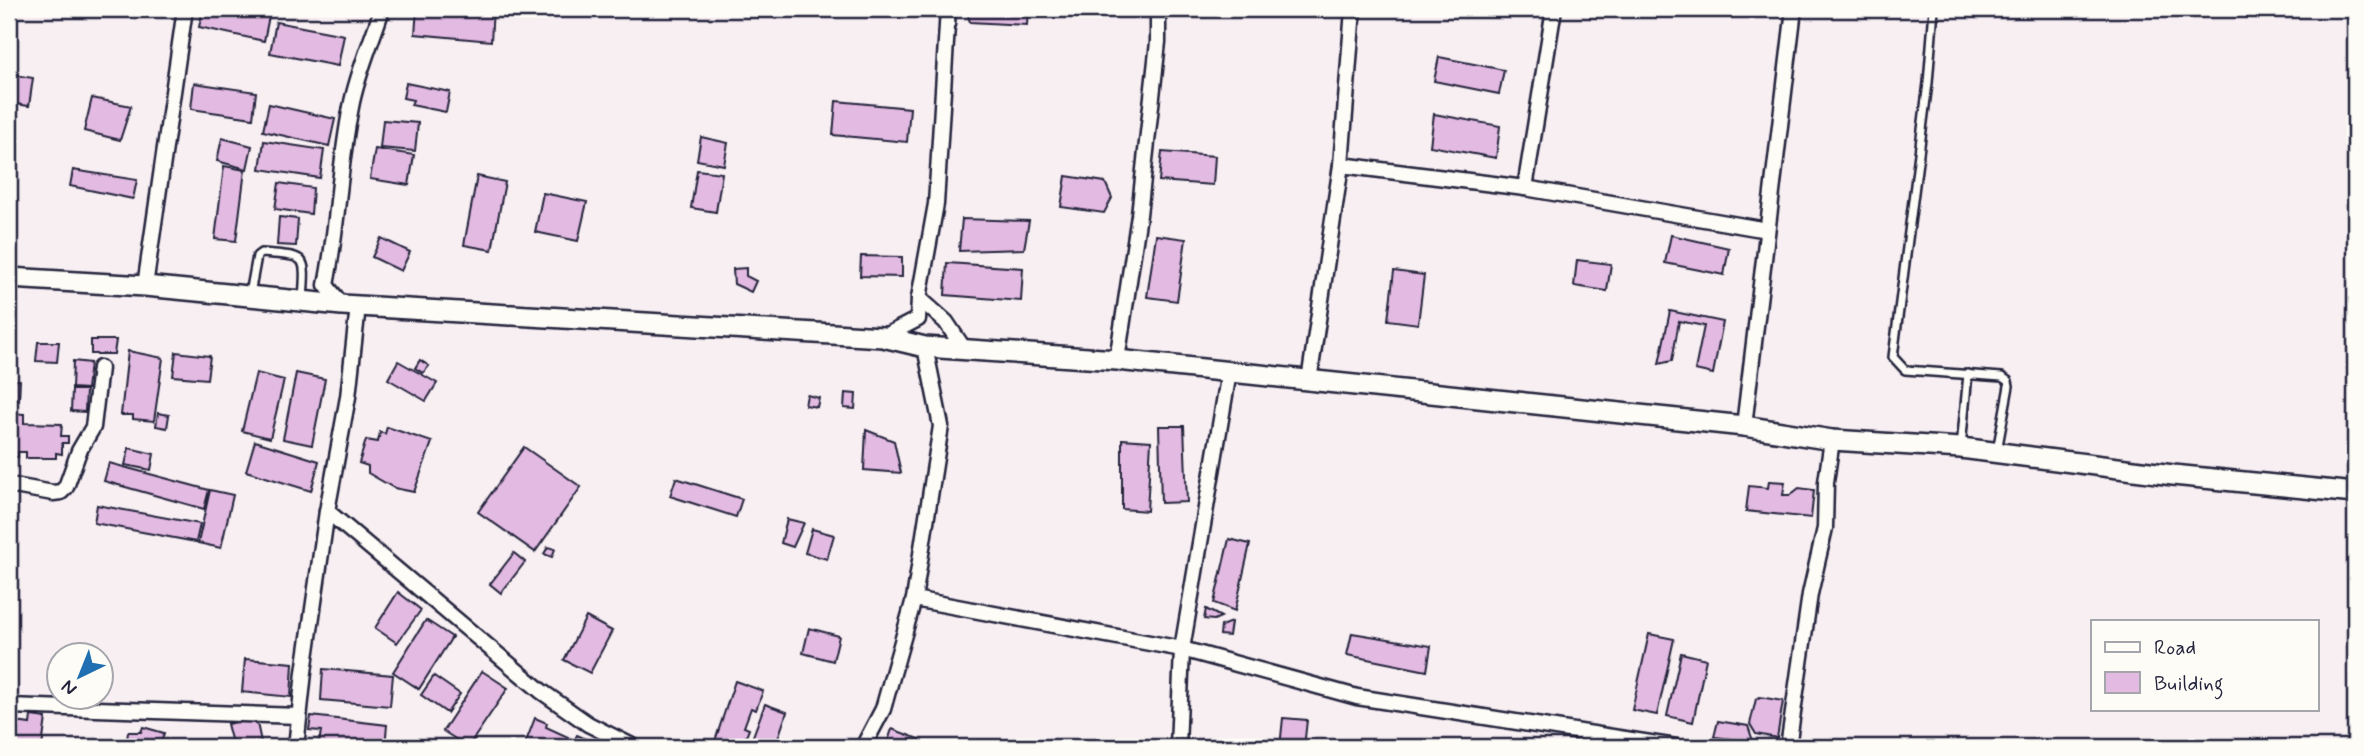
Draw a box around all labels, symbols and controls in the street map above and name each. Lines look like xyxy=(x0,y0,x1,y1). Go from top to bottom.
legend xyxy=(2091,620,2318,710)
text: Road xyxy=(2154,634,2196,662)
north arrow xyxy=(46,640,116,710)
text: Building xyxy=(2154,670,2224,700)
text: N xyxy=(56,674,83,701)

